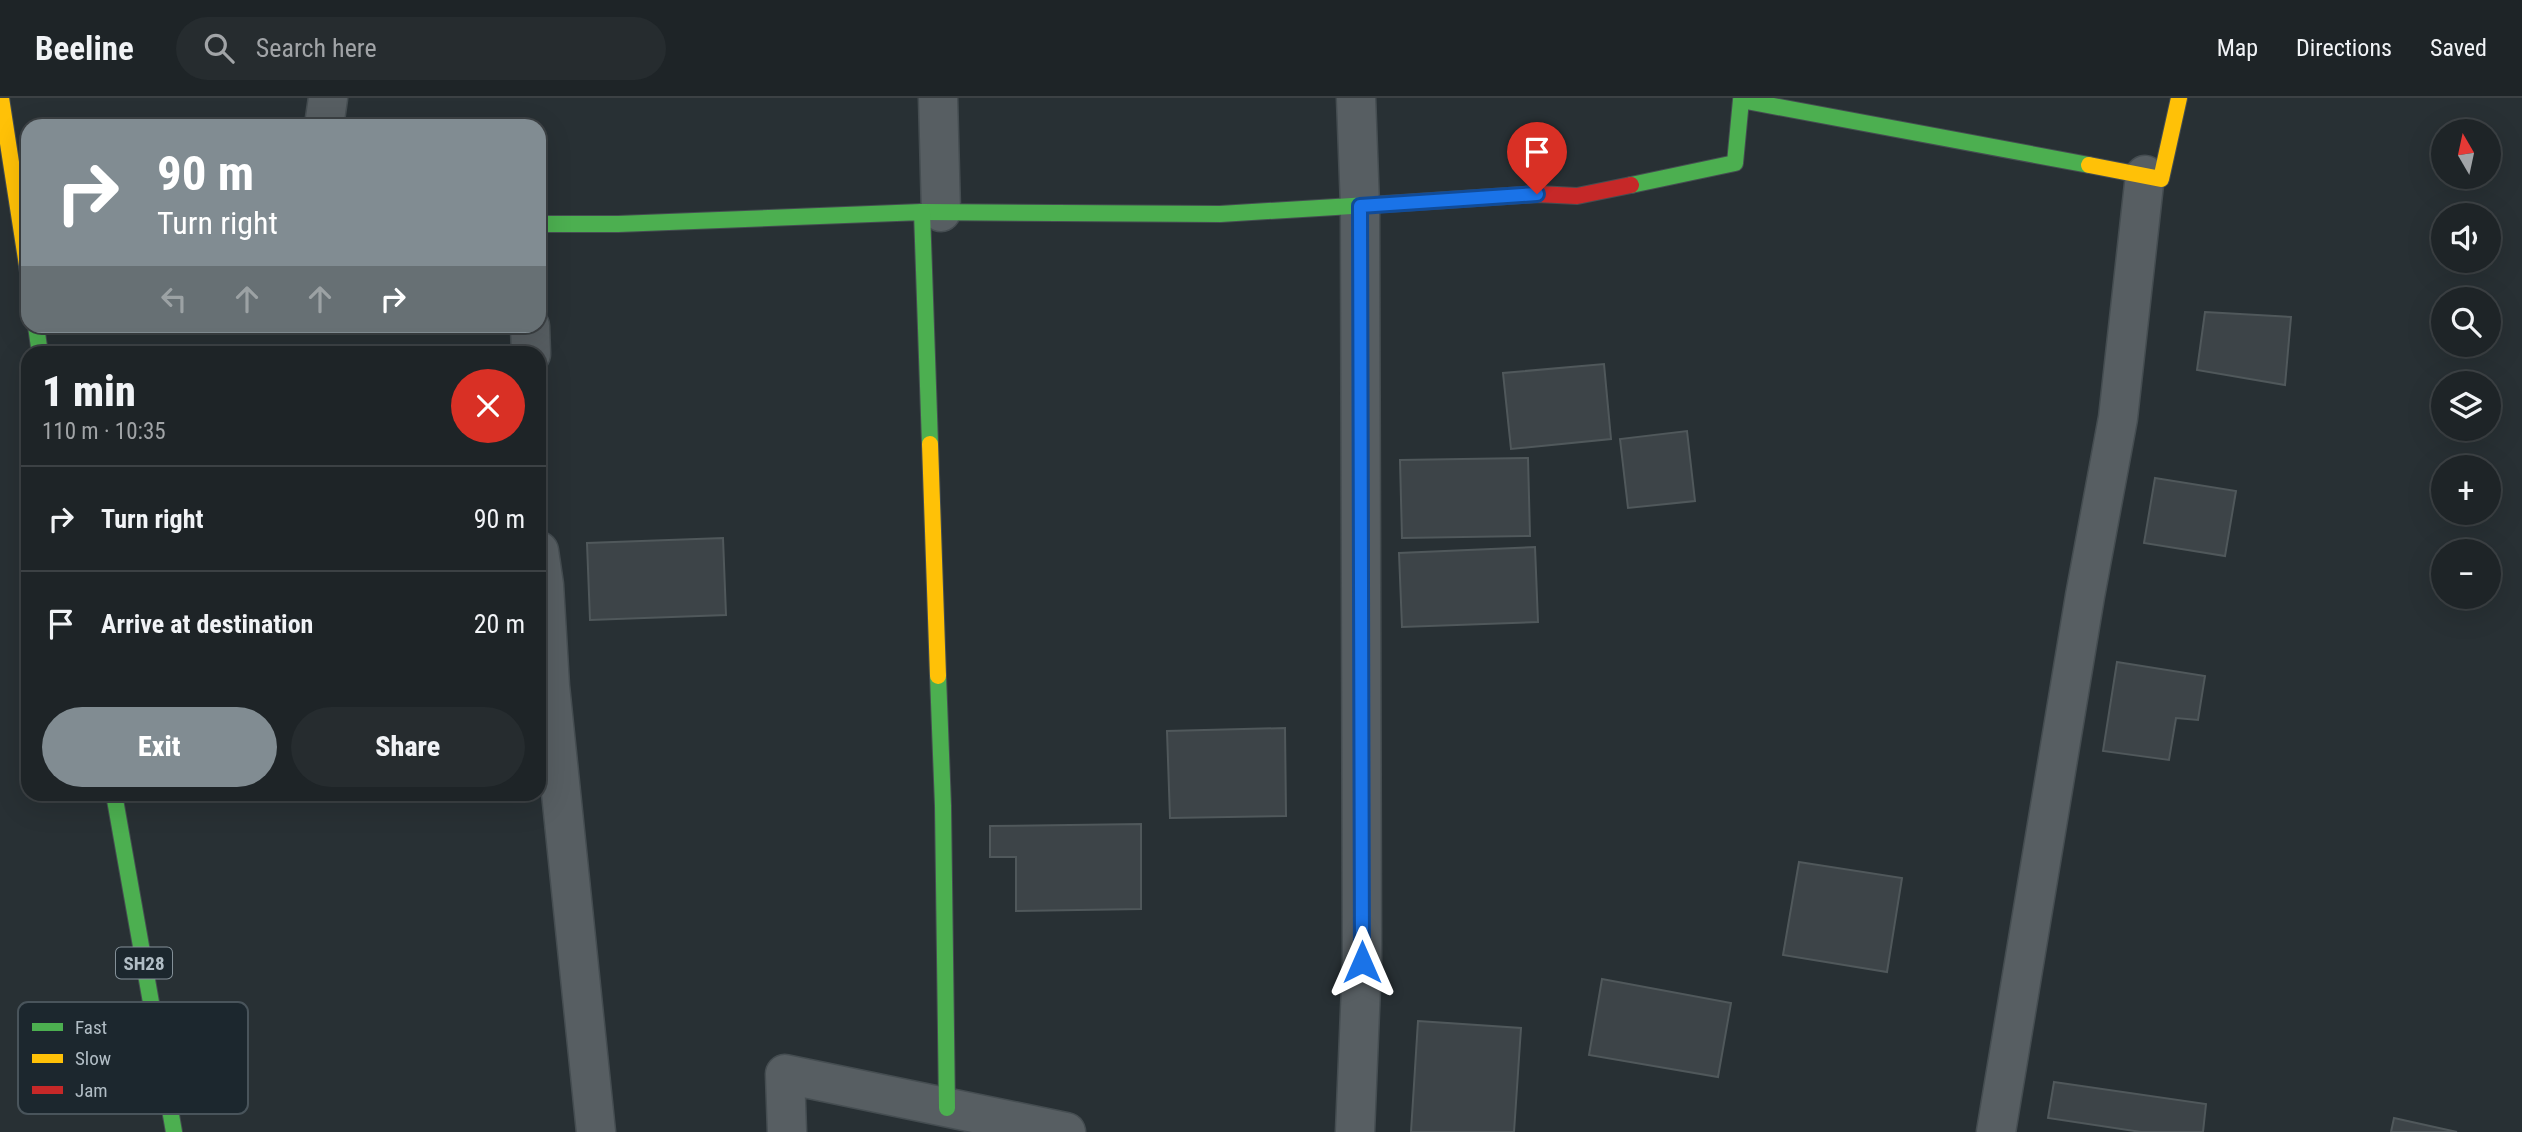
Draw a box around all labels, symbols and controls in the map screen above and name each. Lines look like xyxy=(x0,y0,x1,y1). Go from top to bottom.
search box xyxy=(176,17,666,80)
text: Beeline xyxy=(35,29,134,68)
icon: search xyxy=(200,29,238,67)
text: Search here xyxy=(256,33,377,63)
text: Map xyxy=(2217,34,2258,62)
text: Directions xyxy=(2296,34,2392,62)
text: Saved xyxy=(2430,34,2487,62)
north arrow xyxy=(2431,119,2501,189)
map controls xyxy=(2431,119,2501,609)
pin xyxy=(1507,122,1567,194)
icon: arrive xyxy=(1518,133,1556,171)
text: 90 m xyxy=(157,145,254,202)
icon: right xyxy=(42,147,133,238)
button: sound xyxy=(2431,203,2501,273)
text: Turn right xyxy=(157,204,278,242)
icon: left xyxy=(155,280,193,318)
icon: ahead xyxy=(228,280,266,318)
icon: ahead xyxy=(301,280,339,318)
icon: right xyxy=(374,280,412,318)
button: search xyxy=(2431,287,2501,357)
text: 1 min xyxy=(42,367,136,416)
button: close xyxy=(451,369,525,443)
button: layers xyxy=(2431,371,2501,441)
text: 110 m · 10:35 xyxy=(42,418,166,445)
button: + xyxy=(2431,455,2501,525)
icon: right xyxy=(42,500,80,538)
text: Turn right xyxy=(101,504,203,534)
text: 90 m xyxy=(474,504,525,534)
button: − xyxy=(2431,539,2501,609)
icon: arrive xyxy=(42,605,80,643)
text: Arrive at destination xyxy=(101,609,313,639)
text: 20 m xyxy=(474,609,525,639)
button: Exit xyxy=(42,707,277,787)
button: Share xyxy=(291,707,525,787)
position arrow xyxy=(1325,925,1399,999)
road number: SH28 xyxy=(116,948,172,978)
legend xyxy=(18,1002,248,1114)
text: Fast xyxy=(75,1016,107,1039)
text: Slow xyxy=(75,1047,111,1070)
text: Jam xyxy=(75,1079,108,1102)

